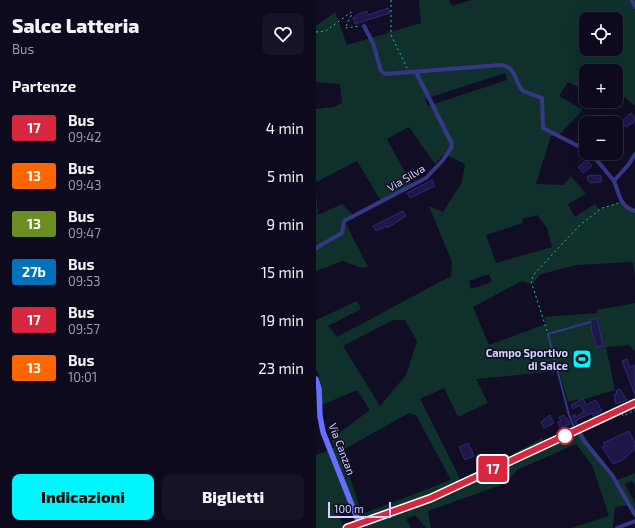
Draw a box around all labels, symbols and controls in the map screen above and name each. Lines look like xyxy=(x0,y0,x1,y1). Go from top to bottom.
map controls xyxy=(579,12,623,160)
button: locate xyxy=(579,12,623,56)
button: heart xyxy=(262,13,304,55)
text: Salce Latteria xyxy=(12,14,139,37)
text: Bus xyxy=(12,41,34,57)
button: + xyxy=(579,64,623,108)
text: Partenze xyxy=(12,77,76,95)
text: Bus xyxy=(68,111,94,129)
button: − xyxy=(579,116,623,160)
text: 17 xyxy=(27,119,41,136)
text: 4 min xyxy=(266,119,304,137)
text: 09:42 xyxy=(68,129,102,145)
text: Bus xyxy=(68,159,94,177)
street label: Via Silva xyxy=(385,161,427,194)
text: 13 xyxy=(27,167,41,184)
text: 5 min xyxy=(267,167,304,185)
text: 09:43 xyxy=(68,177,102,193)
text: Bus xyxy=(68,207,94,225)
text: 13 xyxy=(27,215,41,232)
text: 9 min xyxy=(266,215,304,233)
text: 09:47 xyxy=(68,225,101,241)
text: Bus xyxy=(68,255,94,273)
text: 27b xyxy=(22,263,46,280)
text: 15 min xyxy=(261,263,304,281)
text: 09:53 xyxy=(68,273,101,289)
text: Bus xyxy=(68,303,94,321)
text: 17 xyxy=(27,311,41,328)
text: 19 min xyxy=(261,311,304,329)
text: 09:57 xyxy=(68,321,100,337)
place label: Campo Sportivo di Salce xyxy=(486,346,569,372)
sports icon: Campo Sportivo di Salce xyxy=(571,348,593,370)
text: Bus xyxy=(68,351,94,369)
text: 13 xyxy=(27,359,41,376)
text: 23 min xyxy=(258,359,304,377)
text: 10:01 xyxy=(68,369,97,385)
street label: Via Canzan xyxy=(327,421,358,477)
unlabelled marker xyxy=(556,427,574,445)
line badge: 17 xyxy=(475,456,511,482)
text: 17 xyxy=(486,460,500,477)
button: Indicazioni xyxy=(12,474,154,520)
button: Biglietti xyxy=(162,474,304,520)
scale bar xyxy=(328,500,391,519)
text: 100 m xyxy=(334,502,364,515)

